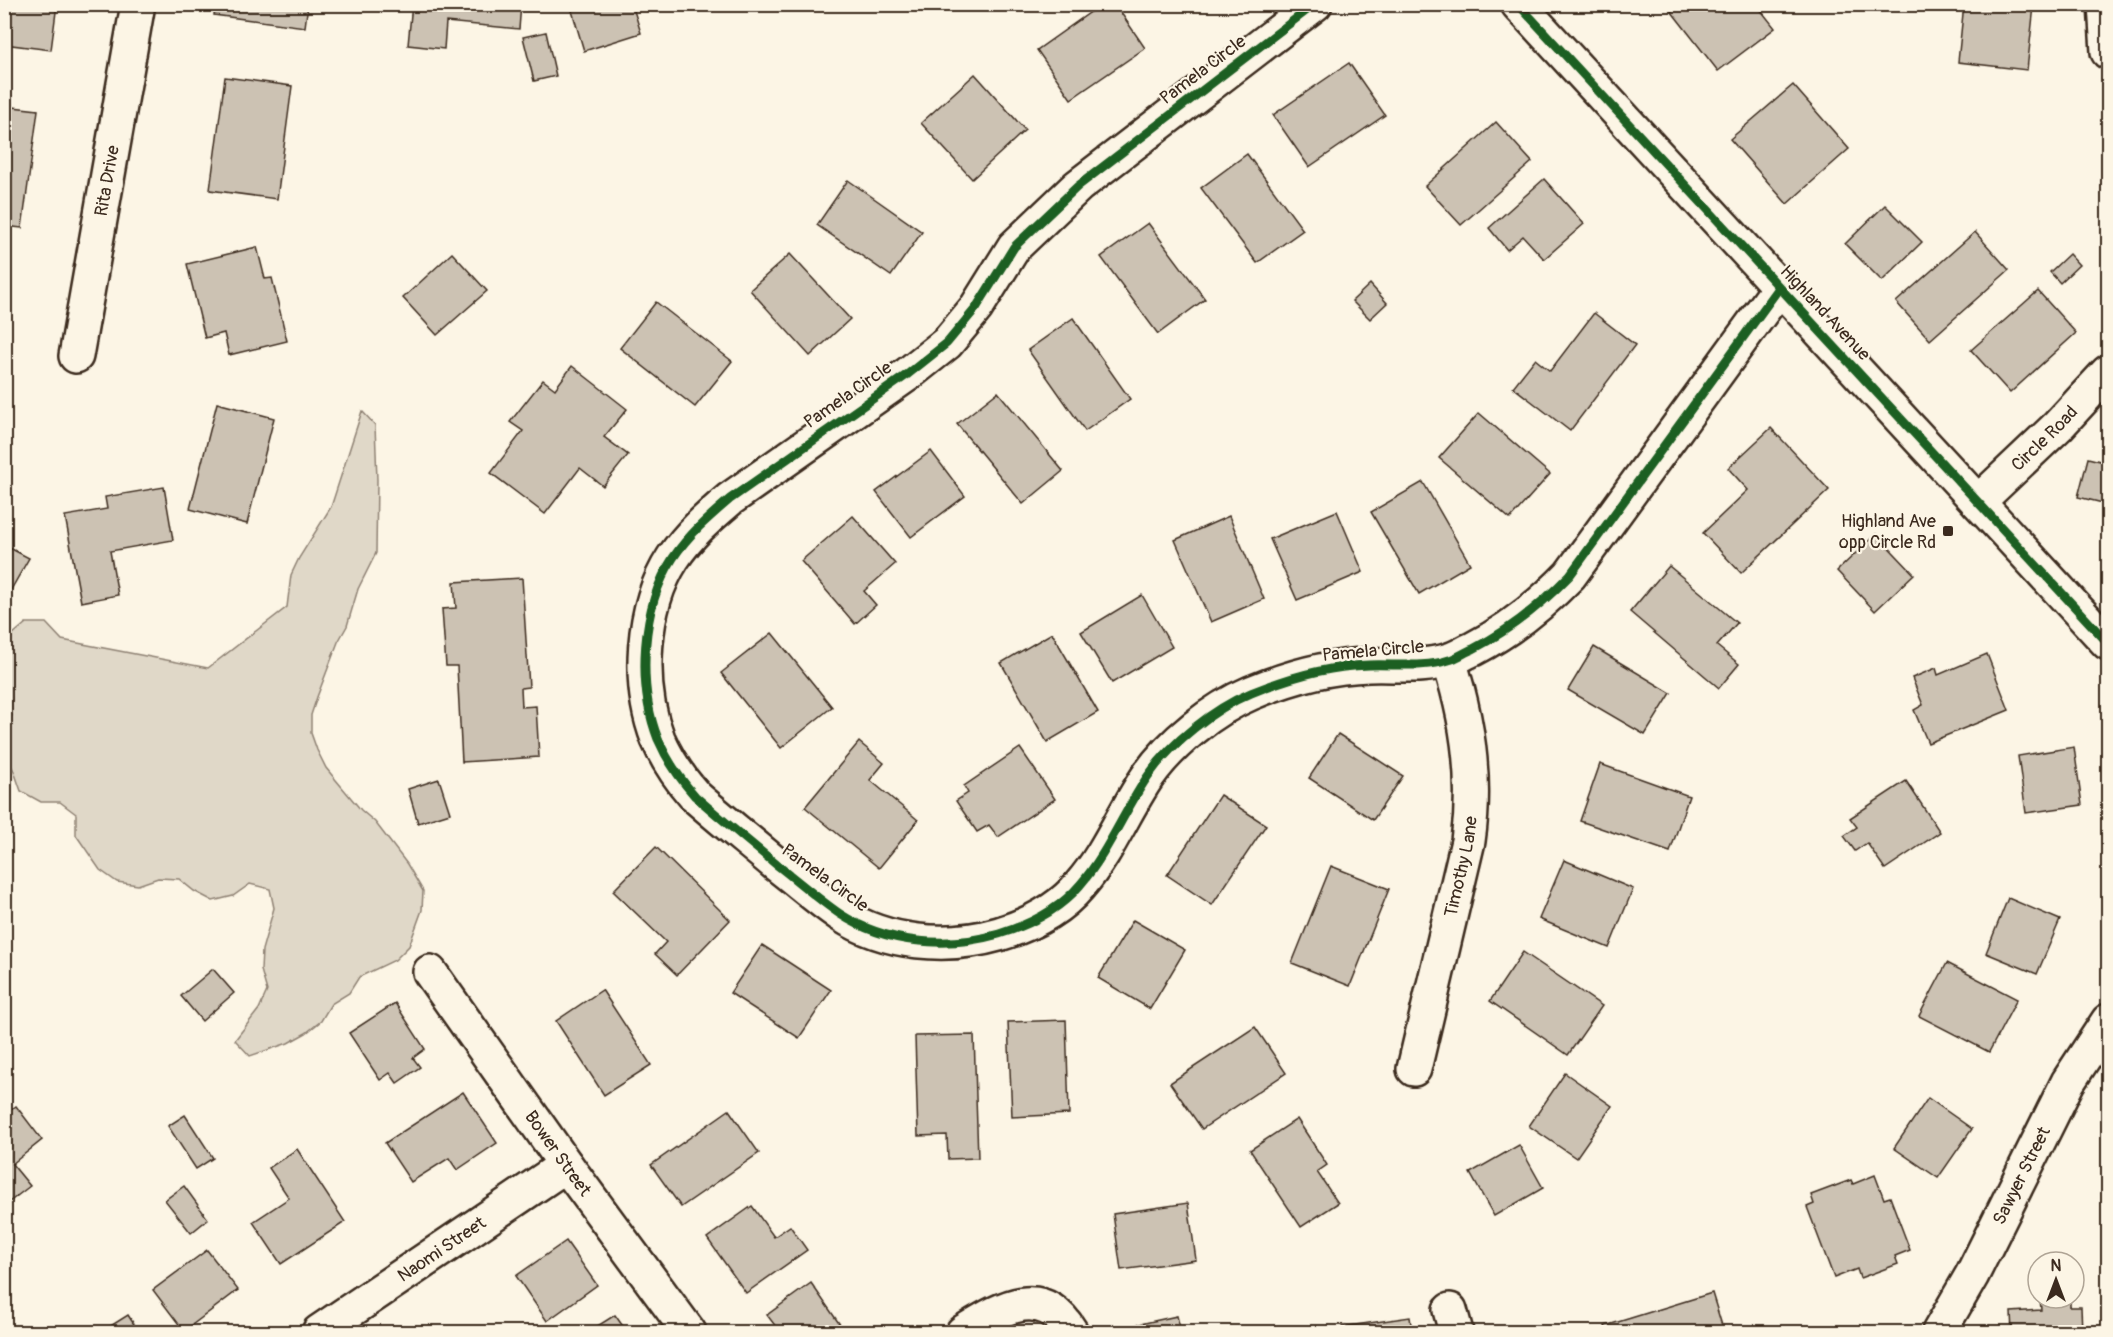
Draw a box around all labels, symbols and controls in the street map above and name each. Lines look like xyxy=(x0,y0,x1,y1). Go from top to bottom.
street label: Pamela Circle xyxy=(1155,30,1251,110)
street label: Rita Drive xyxy=(89,143,124,218)
street label: Highland Avenue xyxy=(1775,260,1875,366)
street label: Pamela Circle xyxy=(800,356,896,434)
street label: Circle Road xyxy=(2006,401,2083,476)
place label: Highland Ave opp Circle Rd xyxy=(1839,510,1936,554)
marker: Highland Ave opp Circle Rd xyxy=(1941,524,1955,538)
street label: Pamela Circle xyxy=(1321,635,1425,667)
street label: Timothy Lane xyxy=(1439,815,1482,919)
street label: Pamela Circle xyxy=(777,839,873,917)
street label: Bower Street xyxy=(520,1106,597,1201)
street label: Sawyer Street xyxy=(1987,1122,2056,1228)
street label: Naomi Street xyxy=(393,1211,491,1287)
north arrow xyxy=(2026,1250,2086,1310)
text: N xyxy=(2051,1256,2062,1276)

